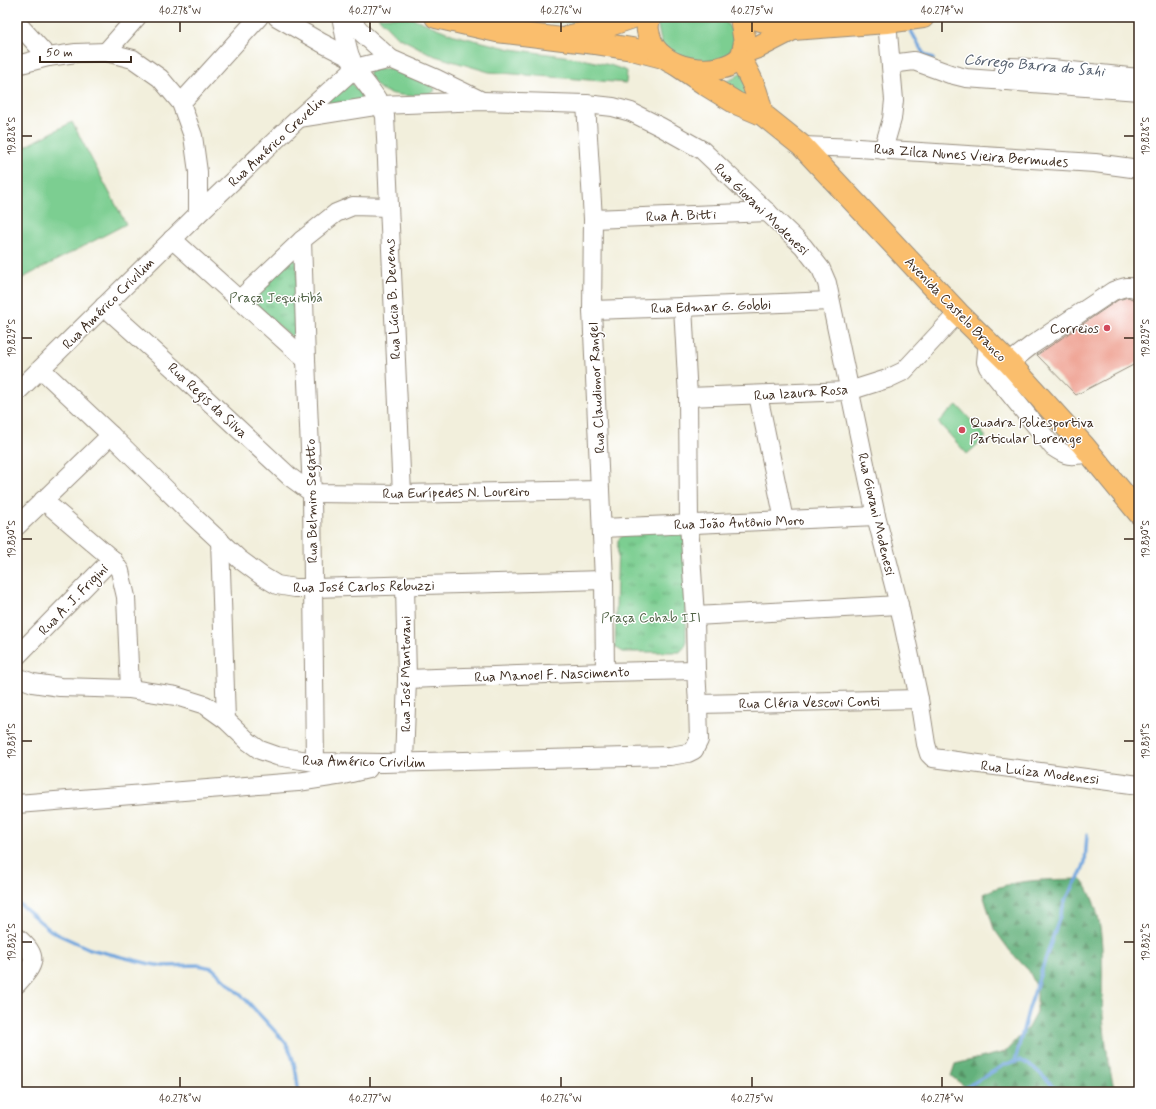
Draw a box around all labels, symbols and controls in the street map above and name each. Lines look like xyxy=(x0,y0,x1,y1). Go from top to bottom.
text: 40.278°W xyxy=(159,4,201,18)
text: 40.277°W xyxy=(349,4,391,18)
text: 40.276°W xyxy=(541,4,581,18)
text: 40.275°W xyxy=(731,4,773,18)
text: 40.274°W xyxy=(921,4,963,18)
scale bar xyxy=(40,38,131,64)
text: 50 m xyxy=(46,45,73,61)
water label: Córrego Barra do Sahi xyxy=(963,50,1107,83)
street label: Rua Américo Crevelin xyxy=(225,92,329,191)
text: 19.828°S xyxy=(5,117,19,155)
text: 19.828°S xyxy=(1139,117,1153,155)
street label: Rua Zilca Nunes Vieira Bermudes xyxy=(873,140,1069,172)
street label: Rua Giovani Modenesi xyxy=(710,160,813,260)
street label: Rua A. Bitti xyxy=(646,206,717,226)
street label: Rua Lúcia B. Devens xyxy=(381,238,405,360)
street label: Avenida Castelo Branco xyxy=(900,253,1010,366)
street label: Rua Américo Crivilim xyxy=(59,254,159,354)
park label: Praça Jequitibá xyxy=(229,289,323,307)
street label: Rua Edmar G. Gobbi xyxy=(651,296,771,318)
text: 19.829°S xyxy=(5,319,19,357)
text: 19.829°S xyxy=(1139,319,1153,357)
place label: Correios xyxy=(1050,320,1099,338)
street label: Rua Claudionor Rangel xyxy=(585,322,611,454)
marker: Correios xyxy=(1102,323,1112,333)
street label: Rua Regis da Silva xyxy=(162,359,251,444)
street label: Rua Izaura Rosa xyxy=(753,381,849,405)
place label: Quadra Poliesportiva Particular Lorenge xyxy=(970,414,1094,448)
marker: Quadra Poliesportiva Particular Lorenge xyxy=(957,425,967,435)
street label: Rua Belmiro Segatto xyxy=(302,438,324,563)
street label: Rua Giovani Modenesi xyxy=(853,451,899,577)
street label: Rua Eurípedes N. Loureiro xyxy=(382,483,530,503)
street label: Rua João Antônio Moro xyxy=(673,512,805,534)
text: 19.830°S xyxy=(5,520,19,558)
text: 19.830°S xyxy=(1139,520,1153,558)
street label: Rua A. J. Frigini xyxy=(35,560,113,640)
street label: Rua José Carlos Rebuzzi xyxy=(293,577,435,597)
park label: Praça Cohab III xyxy=(601,609,701,627)
street label: Rua José Mantovani xyxy=(397,616,415,732)
street label: Rua Manoel F. Nascimento xyxy=(474,663,630,687)
street label: Rua Cléria Vescovi Conti xyxy=(738,693,880,713)
text: 19.831°S xyxy=(5,723,19,759)
text: 19.831°S xyxy=(1139,723,1153,759)
street label: Rua Américo Crivilim xyxy=(302,752,426,772)
street label: Rua Luíza Modenesi xyxy=(980,757,1100,789)
text: 19.832°S xyxy=(5,923,19,961)
text: 19.832°S xyxy=(1139,923,1153,961)
text: 40.278°W xyxy=(159,1092,201,1106)
text: 40.277°W xyxy=(349,1092,391,1106)
text: 40.276°W xyxy=(541,1092,581,1106)
text: 40.275°W xyxy=(731,1092,773,1106)
text: 40.274°W xyxy=(921,1092,963,1106)

